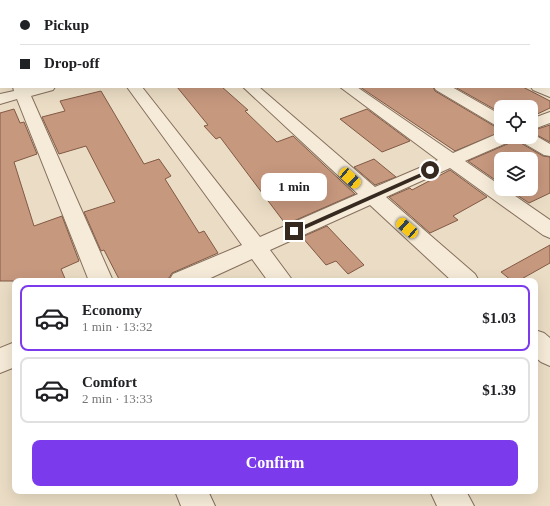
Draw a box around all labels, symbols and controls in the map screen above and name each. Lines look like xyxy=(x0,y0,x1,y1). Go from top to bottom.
text: Pickup xyxy=(44,17,89,33)
text: Drop-off xyxy=(44,55,100,71)
map controls xyxy=(494,100,538,196)
button: locate xyxy=(494,100,538,144)
button: layers xyxy=(494,152,538,196)
route start xyxy=(421,161,439,179)
car xyxy=(337,166,363,190)
callout: 1 min xyxy=(261,173,327,201)
text: 1 min xyxy=(278,179,310,194)
car xyxy=(394,216,420,240)
route end xyxy=(285,222,303,240)
icon: car xyxy=(34,300,70,336)
text: Economy xyxy=(82,302,142,318)
text: $1.03 xyxy=(482,310,516,326)
text: 1 min · 13:32 xyxy=(82,319,152,334)
icon: car xyxy=(34,372,70,408)
text: Comfort xyxy=(82,374,137,390)
text: $1.39 xyxy=(482,382,516,398)
text: 2 min · 13:33 xyxy=(82,391,152,406)
button: Confirm xyxy=(32,440,518,486)

